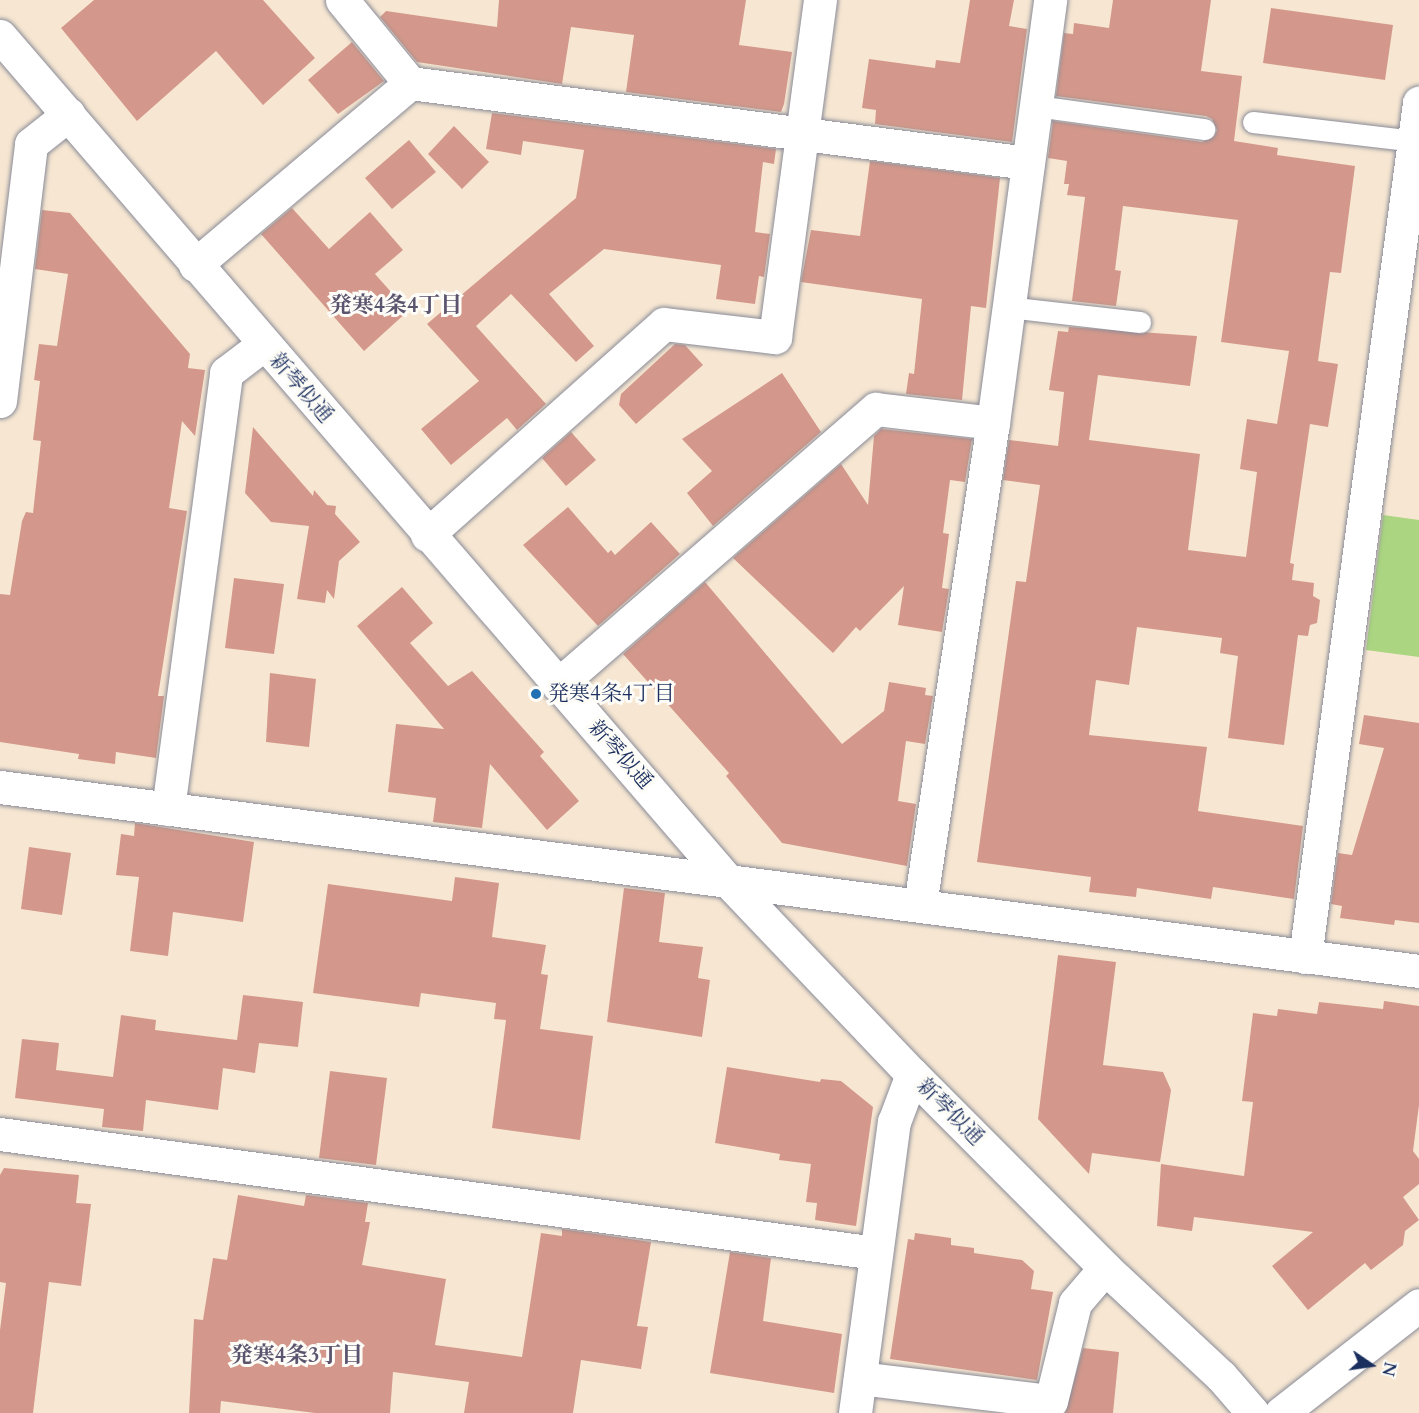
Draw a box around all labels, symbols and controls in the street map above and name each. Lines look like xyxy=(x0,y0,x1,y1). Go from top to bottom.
district label: 発寒4条4丁目 xyxy=(330,293,462,319)
street label: 新琴似通 xyxy=(264,348,338,428)
place label: 発寒4条4丁目 xyxy=(548,681,675,707)
marker: 発寒4条4丁目 xyxy=(529,687,543,701)
street label: 新琴似通 xyxy=(583,715,657,795)
street label: 新琴似通 xyxy=(911,1073,989,1151)
north arrow xyxy=(1341,1335,1401,1395)
district label: 発寒4条3丁目 xyxy=(231,1343,363,1369)
text: N xyxy=(1376,1360,1401,1378)

